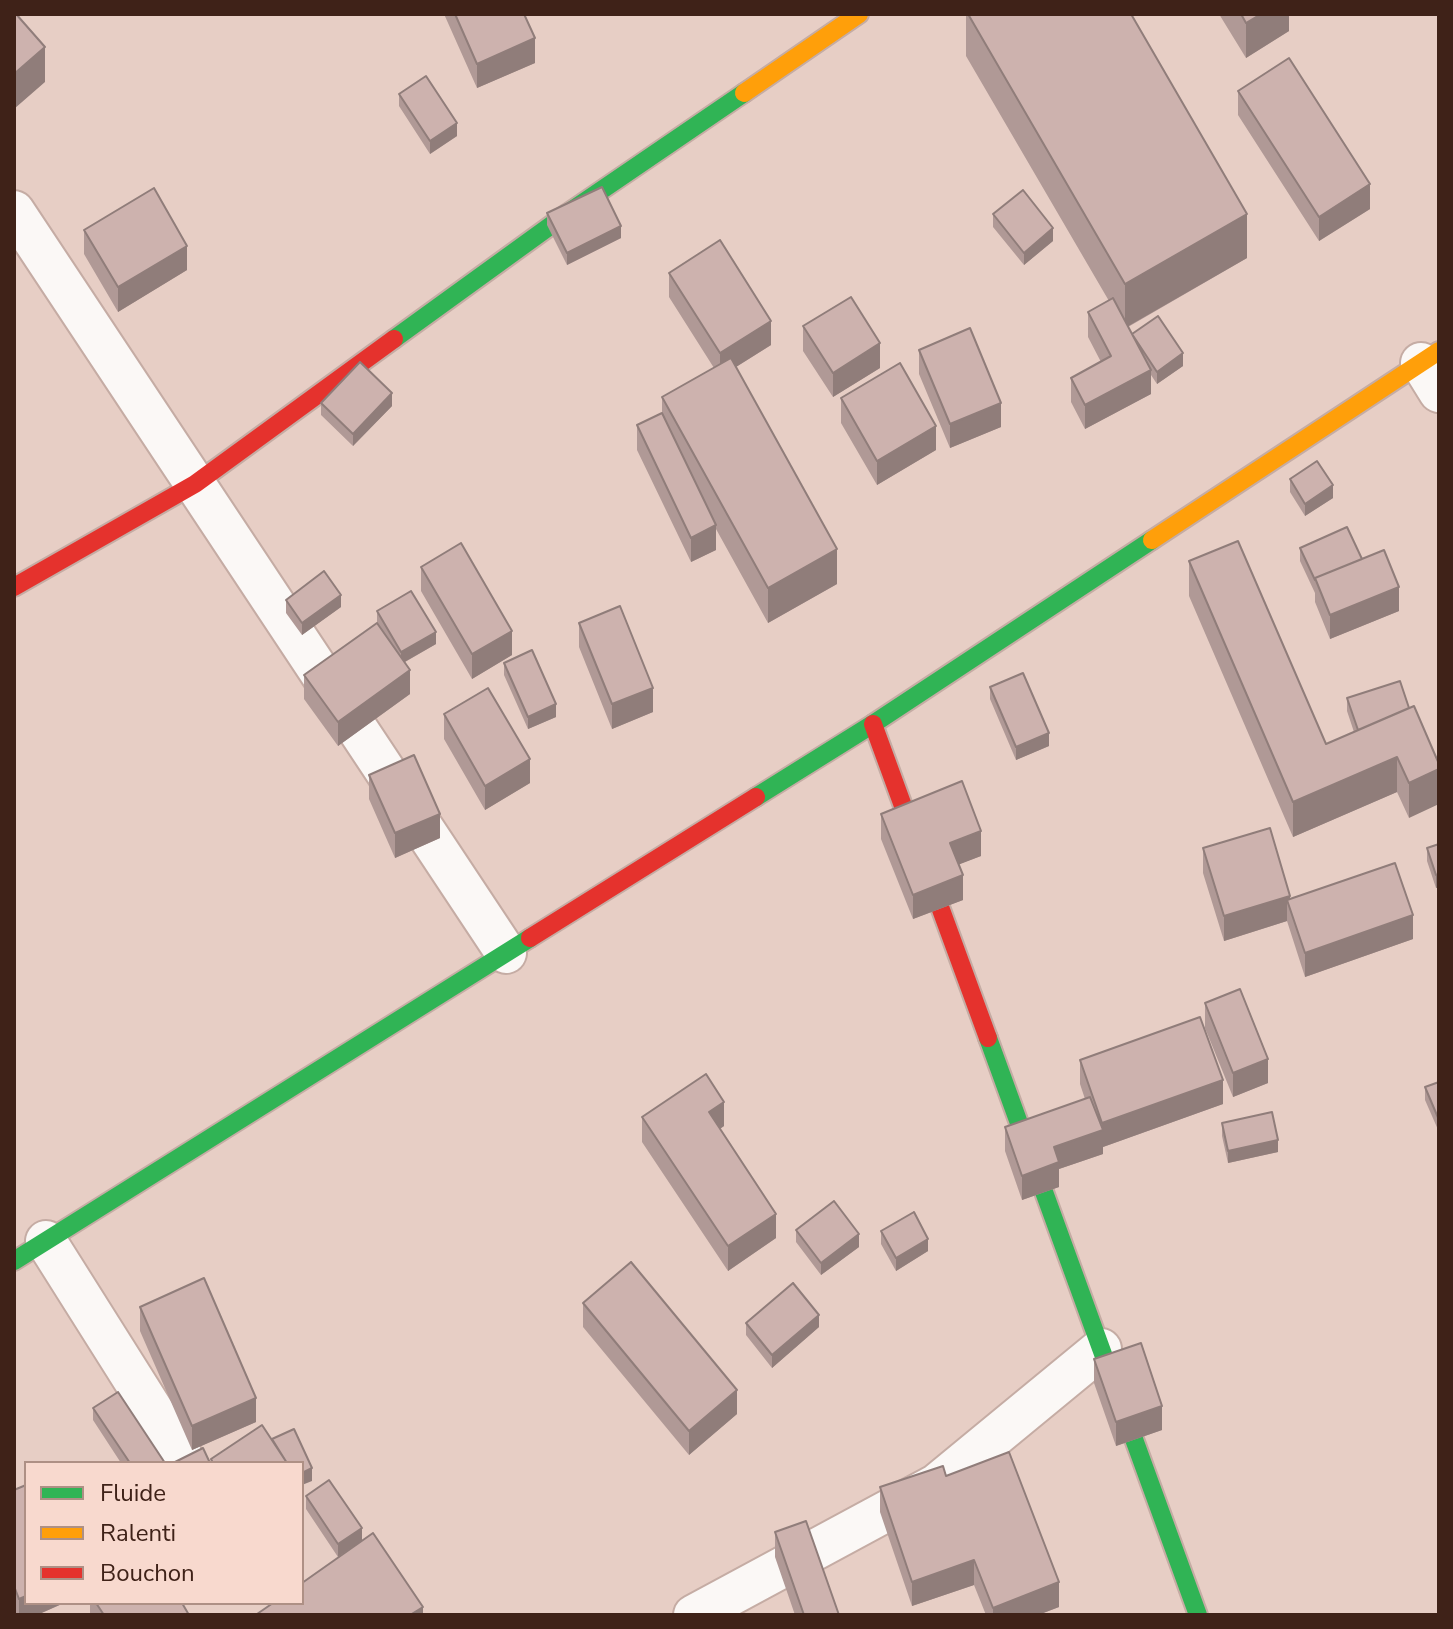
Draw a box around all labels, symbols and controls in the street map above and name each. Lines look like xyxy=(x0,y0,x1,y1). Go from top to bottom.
legend xyxy=(24,1461,304,1605)
text: Fluide xyxy=(100,1477,166,1509)
text: Ralenti xyxy=(100,1517,176,1549)
text: Bouchon xyxy=(100,1557,195,1589)

